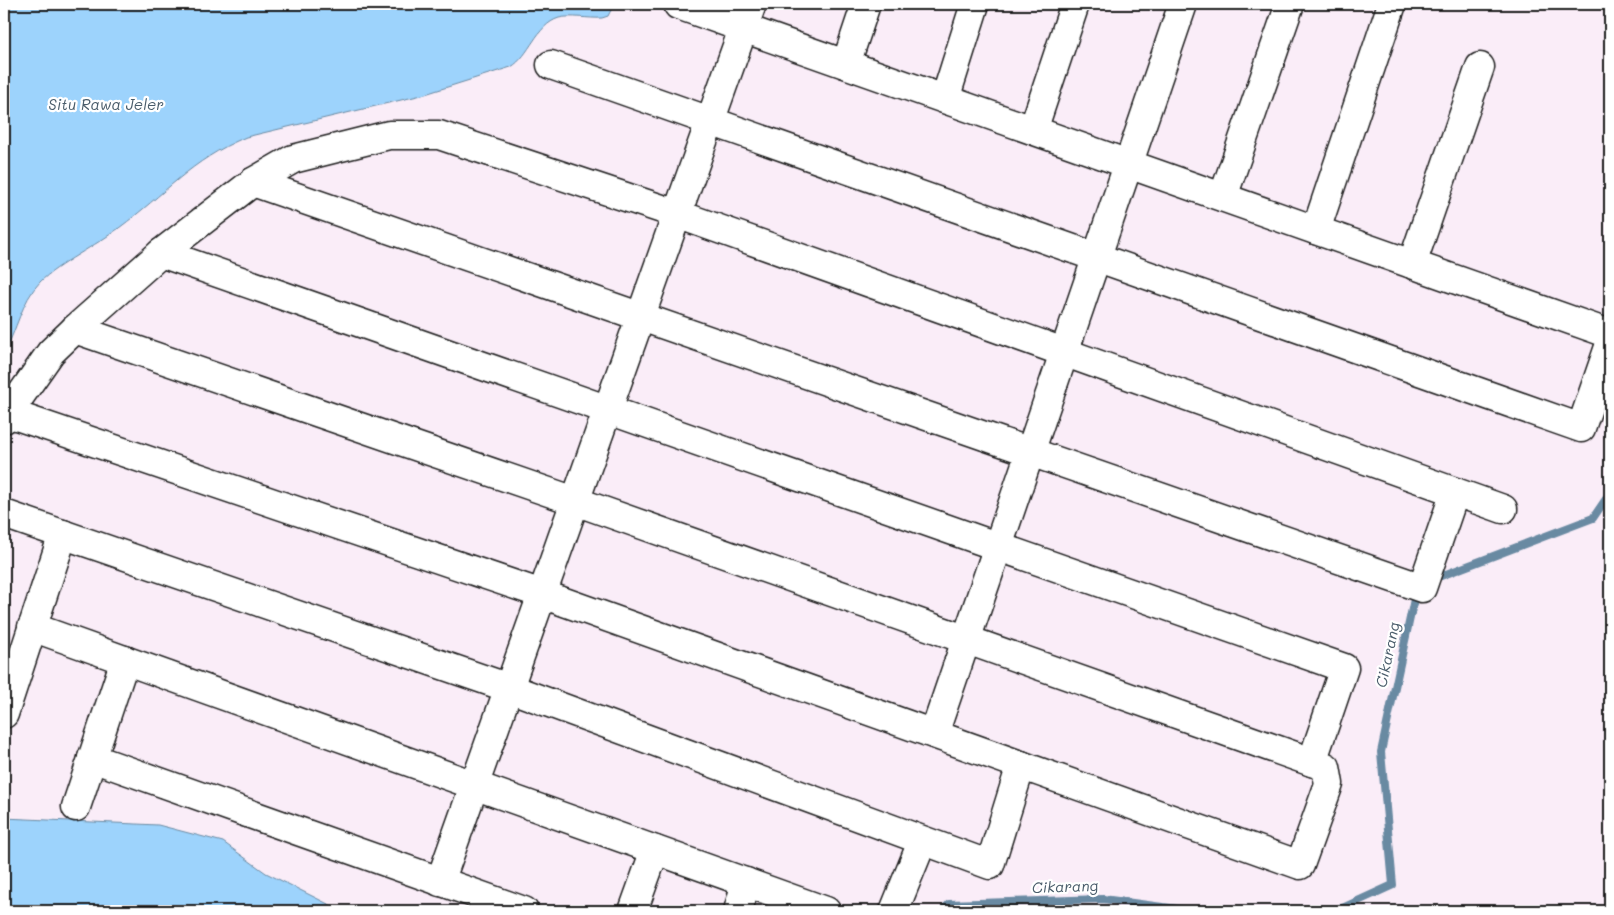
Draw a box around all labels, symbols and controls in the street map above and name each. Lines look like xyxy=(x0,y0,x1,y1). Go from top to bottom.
water label: Situ Rawa Jeler xyxy=(48,94,164,114)
water label: Cikarang xyxy=(1370,620,1404,689)
water label: Cikarang xyxy=(1031,875,1099,897)

